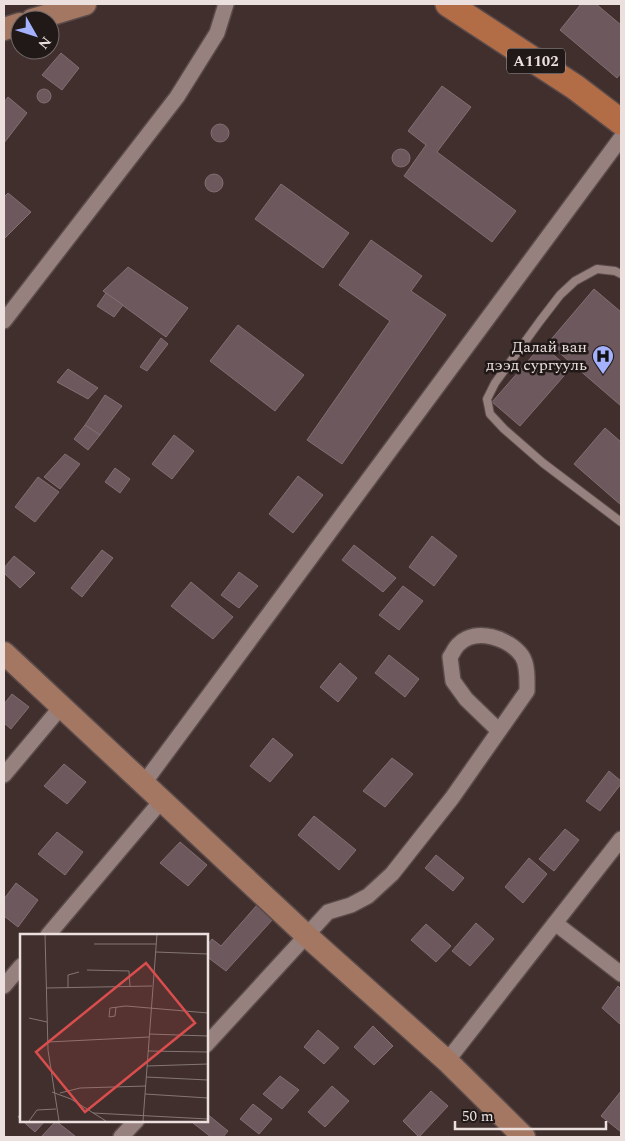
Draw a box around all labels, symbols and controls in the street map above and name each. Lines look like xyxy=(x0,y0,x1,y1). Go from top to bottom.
north arrow xyxy=(10,10,60,60)
text: N xyxy=(33,32,56,54)
road number: A1102 xyxy=(507,48,565,74)
place label: Далай ван дээд сургууль xyxy=(486,335,587,377)
hospital icon: Далай ван дээд сургууль xyxy=(591,344,615,375)
inset map xyxy=(20,934,208,1121)
scale bar xyxy=(455,1098,606,1130)
text: 50 m xyxy=(462,1105,494,1128)

